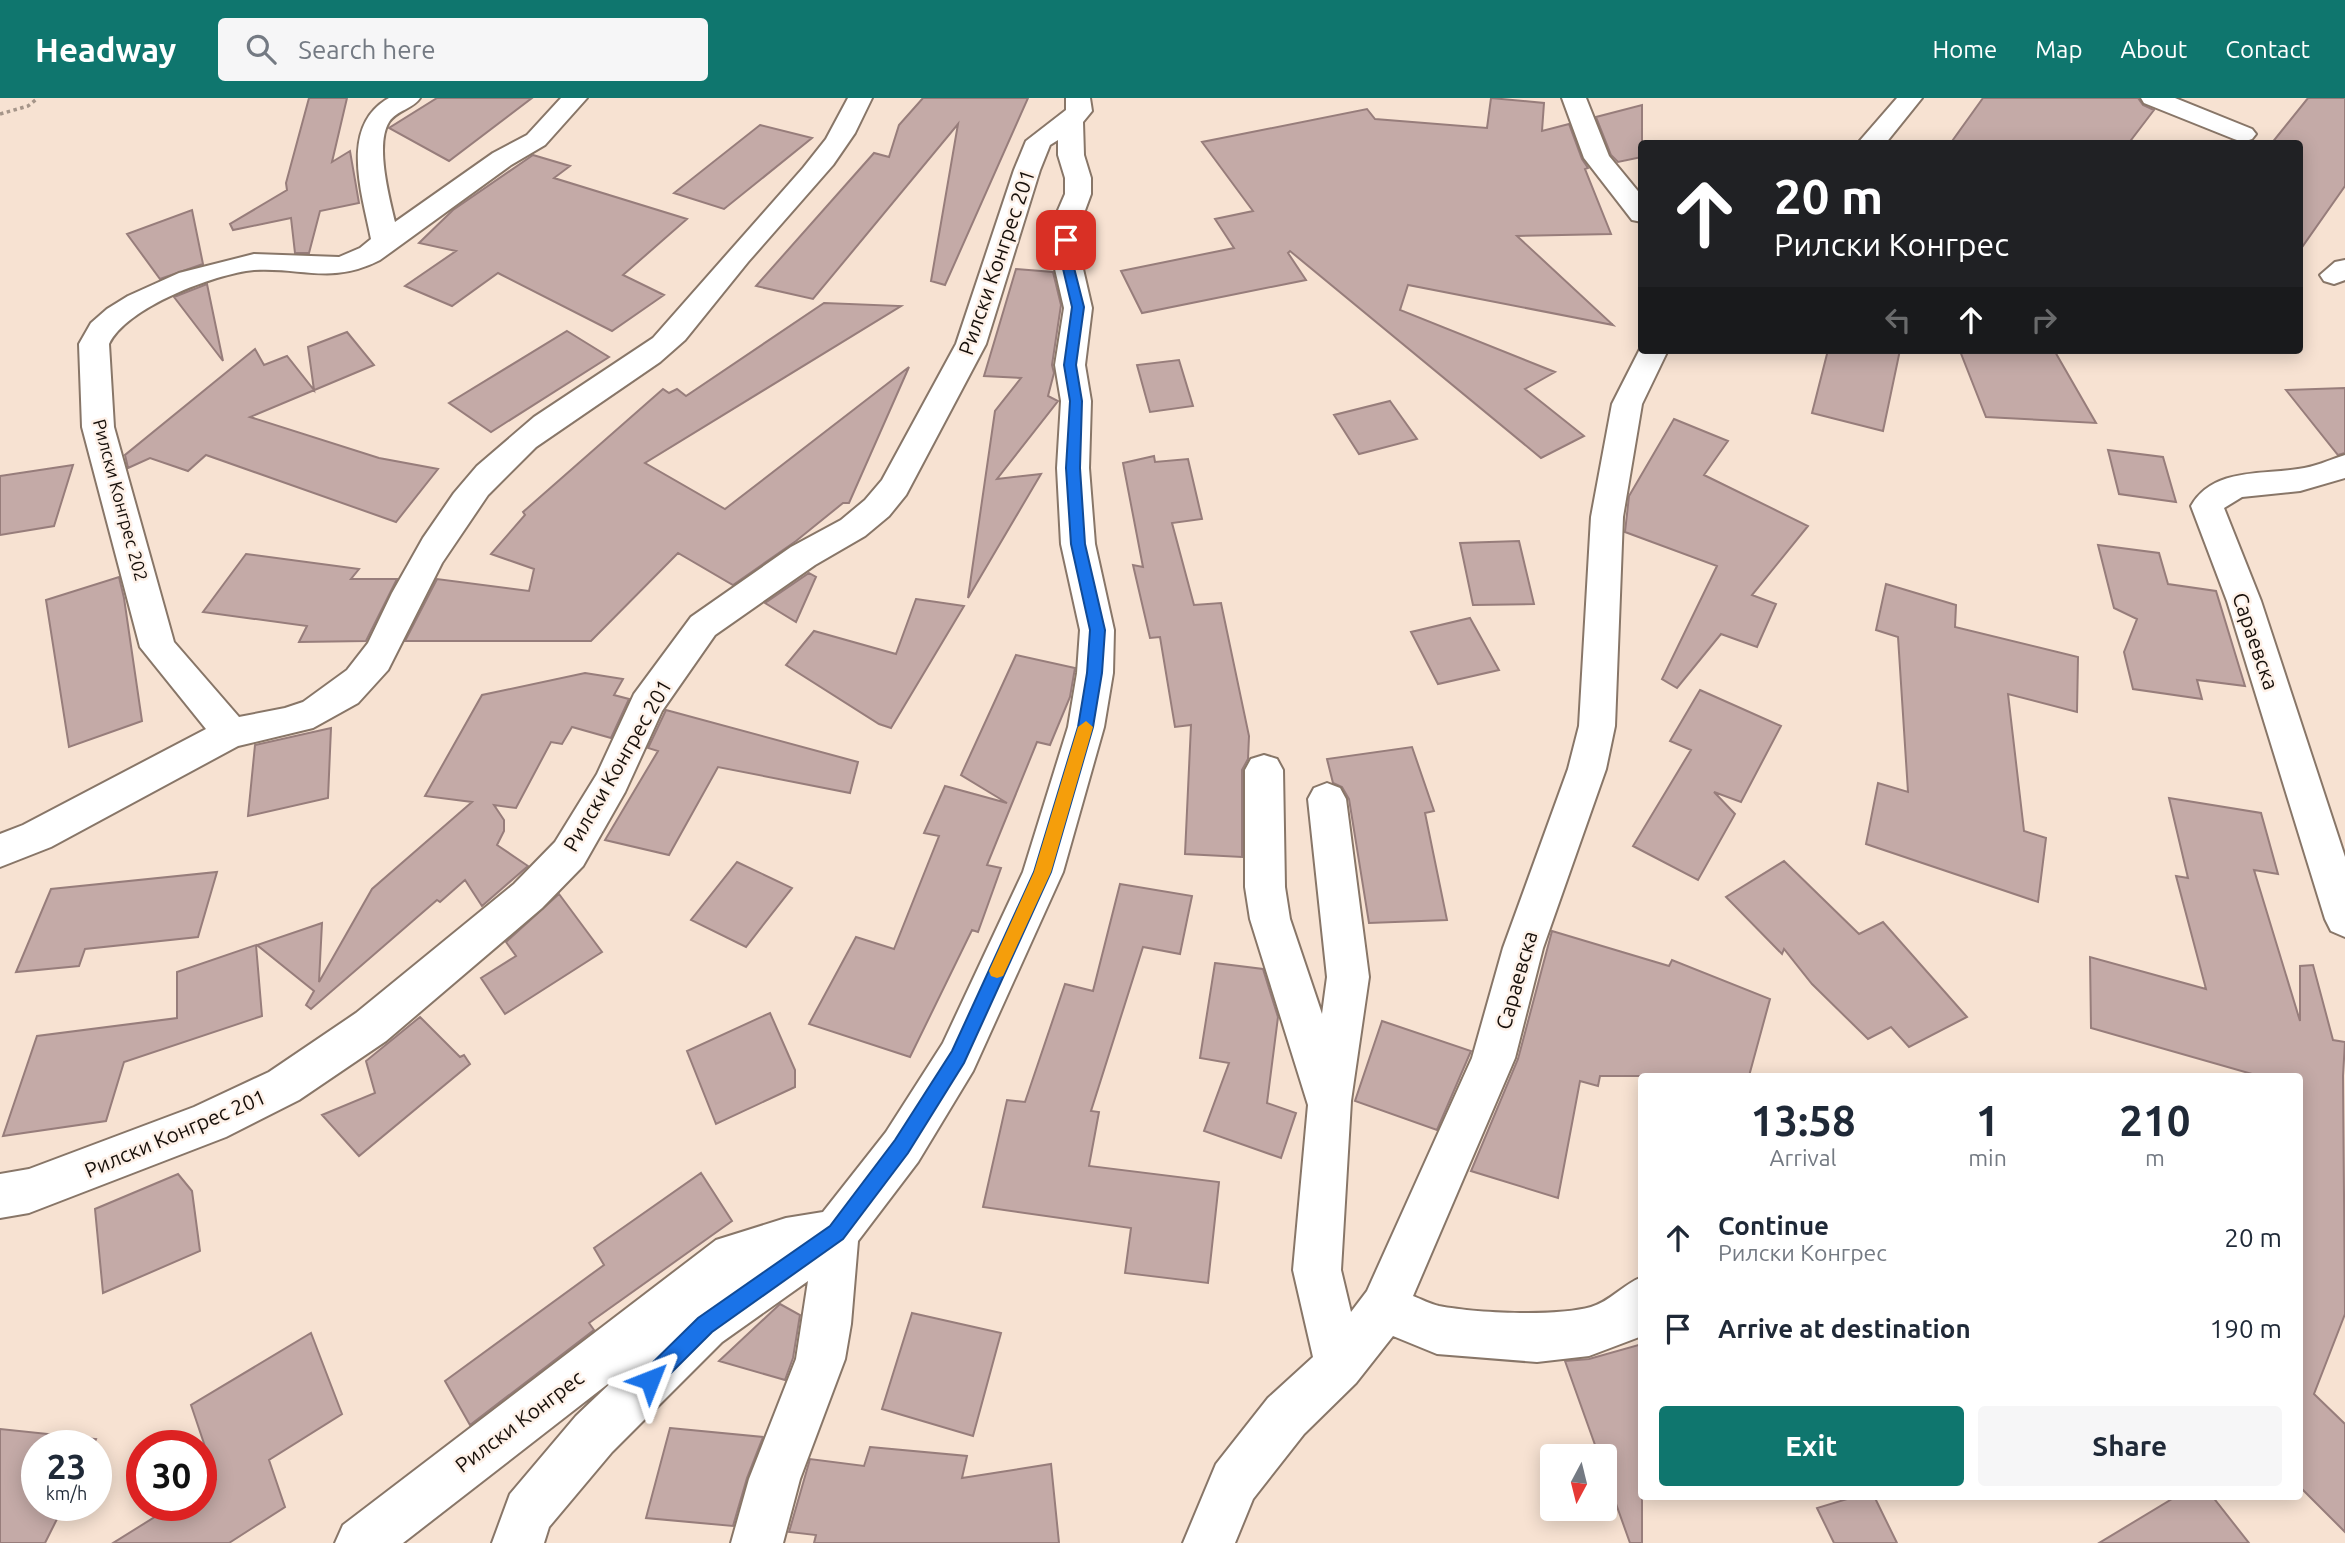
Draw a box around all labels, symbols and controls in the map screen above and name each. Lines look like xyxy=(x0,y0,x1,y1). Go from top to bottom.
search box xyxy=(218,18,708,81)
icon: search xyxy=(242,30,280,68)
text: Headway xyxy=(35,31,176,68)
text: Search here xyxy=(298,35,436,64)
text: Home xyxy=(1932,36,1997,63)
text: Map xyxy=(2035,36,2082,63)
text: About xyxy=(2120,36,2187,63)
text: Contact xyxy=(2225,36,2310,63)
street label: Рилски Конгрес 201 xyxy=(953,166,1039,358)
icon: ahead xyxy=(1659,168,1750,259)
text: 20 m xyxy=(1774,168,1883,223)
pin xyxy=(1036,210,1096,270)
icon: arrive xyxy=(1047,221,1085,259)
text: Рилски Конгрес xyxy=(1774,226,2009,262)
icon: left xyxy=(1879,301,1917,339)
icon: ahead xyxy=(1952,301,1990,339)
icon: right xyxy=(2025,301,2063,339)
street label: Рилски Конгрес 202 xyxy=(90,417,152,583)
street label: Сараевска xyxy=(2228,589,2284,693)
street label: Рилски Конгрес 201 xyxy=(558,675,676,855)
street label: Сараевска xyxy=(1491,928,1541,1032)
street label: Рилски Конгрес 201 xyxy=(81,1084,269,1182)
text: 13:58 xyxy=(1751,1097,1856,1144)
text: 1 xyxy=(1976,1097,1999,1144)
text: 210 xyxy=(2119,1097,2190,1144)
text: Arrival xyxy=(1770,1145,1837,1170)
text: min xyxy=(1968,1145,2007,1170)
text: m xyxy=(2145,1145,2165,1170)
text: Continue xyxy=(1718,1211,1829,1240)
icon: ahead xyxy=(1659,1219,1697,1257)
text: 20 m xyxy=(2224,1223,2282,1252)
text: Рилски Конгрес xyxy=(1718,1240,1887,1265)
icon: arrive xyxy=(1659,1310,1697,1348)
text: Arrive at destination xyxy=(1718,1314,1971,1343)
text: 190 m xyxy=(2210,1314,2282,1343)
position arrow xyxy=(613,1343,687,1417)
street label: Рилски Конгрес xyxy=(450,1365,588,1477)
button: Exit xyxy=(1659,1406,1964,1486)
button: Share xyxy=(1978,1406,2282,1486)
speed limit sign: 30 xyxy=(126,1430,217,1521)
north arrow xyxy=(1540,1444,1617,1521)
map controls xyxy=(1540,1444,1617,1521)
text: 23 xyxy=(47,1446,86,1486)
text: km/h xyxy=(46,1483,87,1503)

